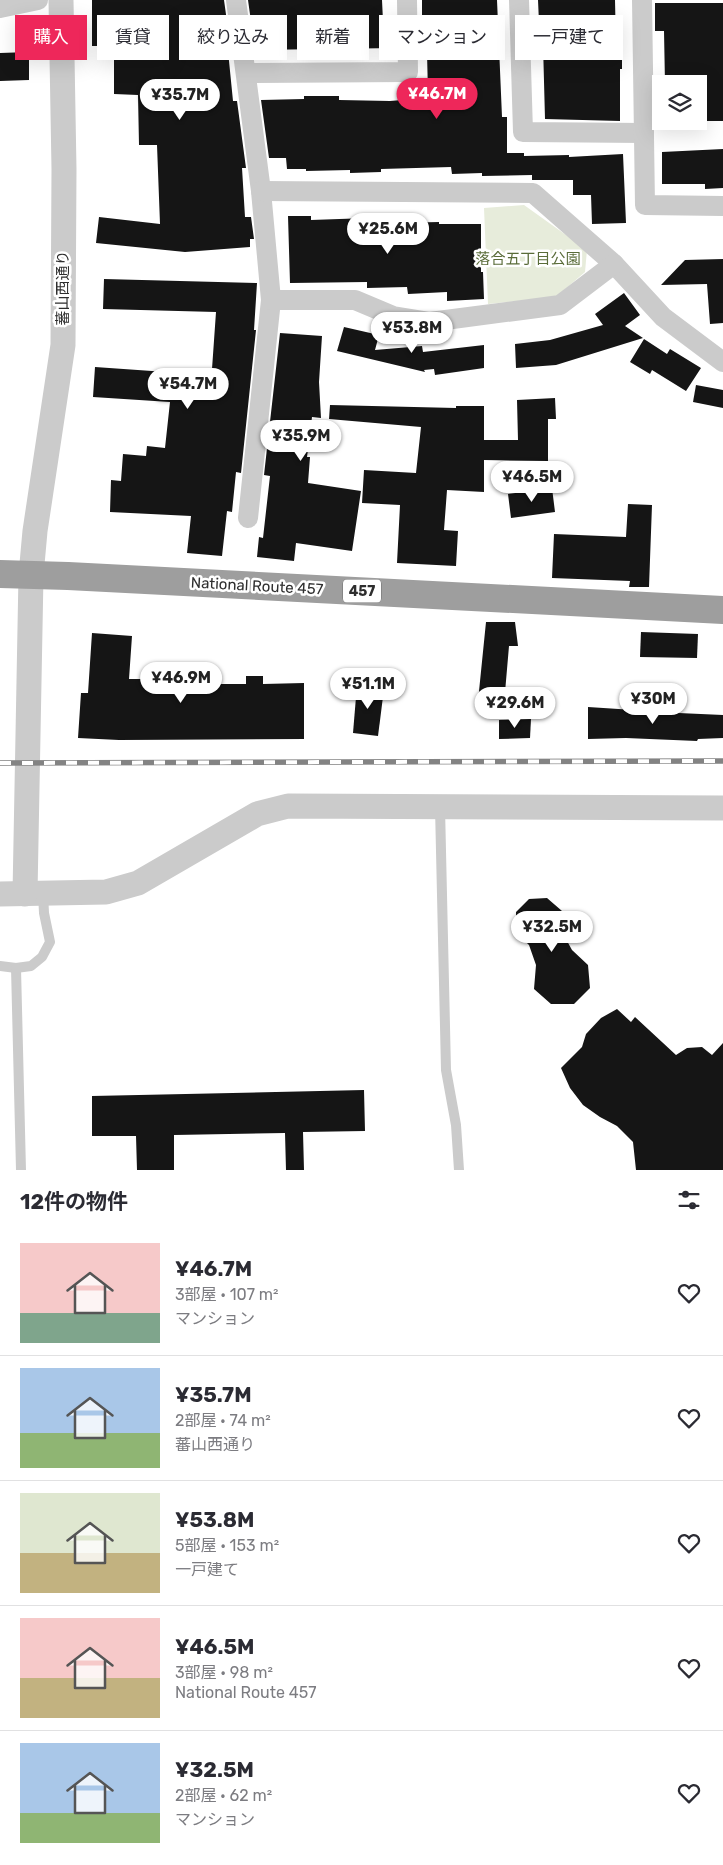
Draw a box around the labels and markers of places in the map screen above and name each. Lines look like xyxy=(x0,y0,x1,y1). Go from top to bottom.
pin: ¥35.7M xyxy=(139,78,221,121)
pin: ¥46.7M xyxy=(396,78,478,120)
pin: ¥25.6M xyxy=(347,212,429,255)
pin: ¥53.8M xyxy=(371,312,453,354)
pin: ¥54.7M xyxy=(147,368,229,410)
pin: ¥35.9M xyxy=(260,420,342,462)
pin: ¥46.5M xyxy=(491,460,573,503)
pin: ¥46.9M xyxy=(140,662,222,704)
pin: ¥51.1M xyxy=(327,668,409,710)
pin: ¥30M xyxy=(623,682,683,725)
pin: ¥29.6M xyxy=(474,686,556,729)
pin: ¥32.5M xyxy=(511,910,593,953)

